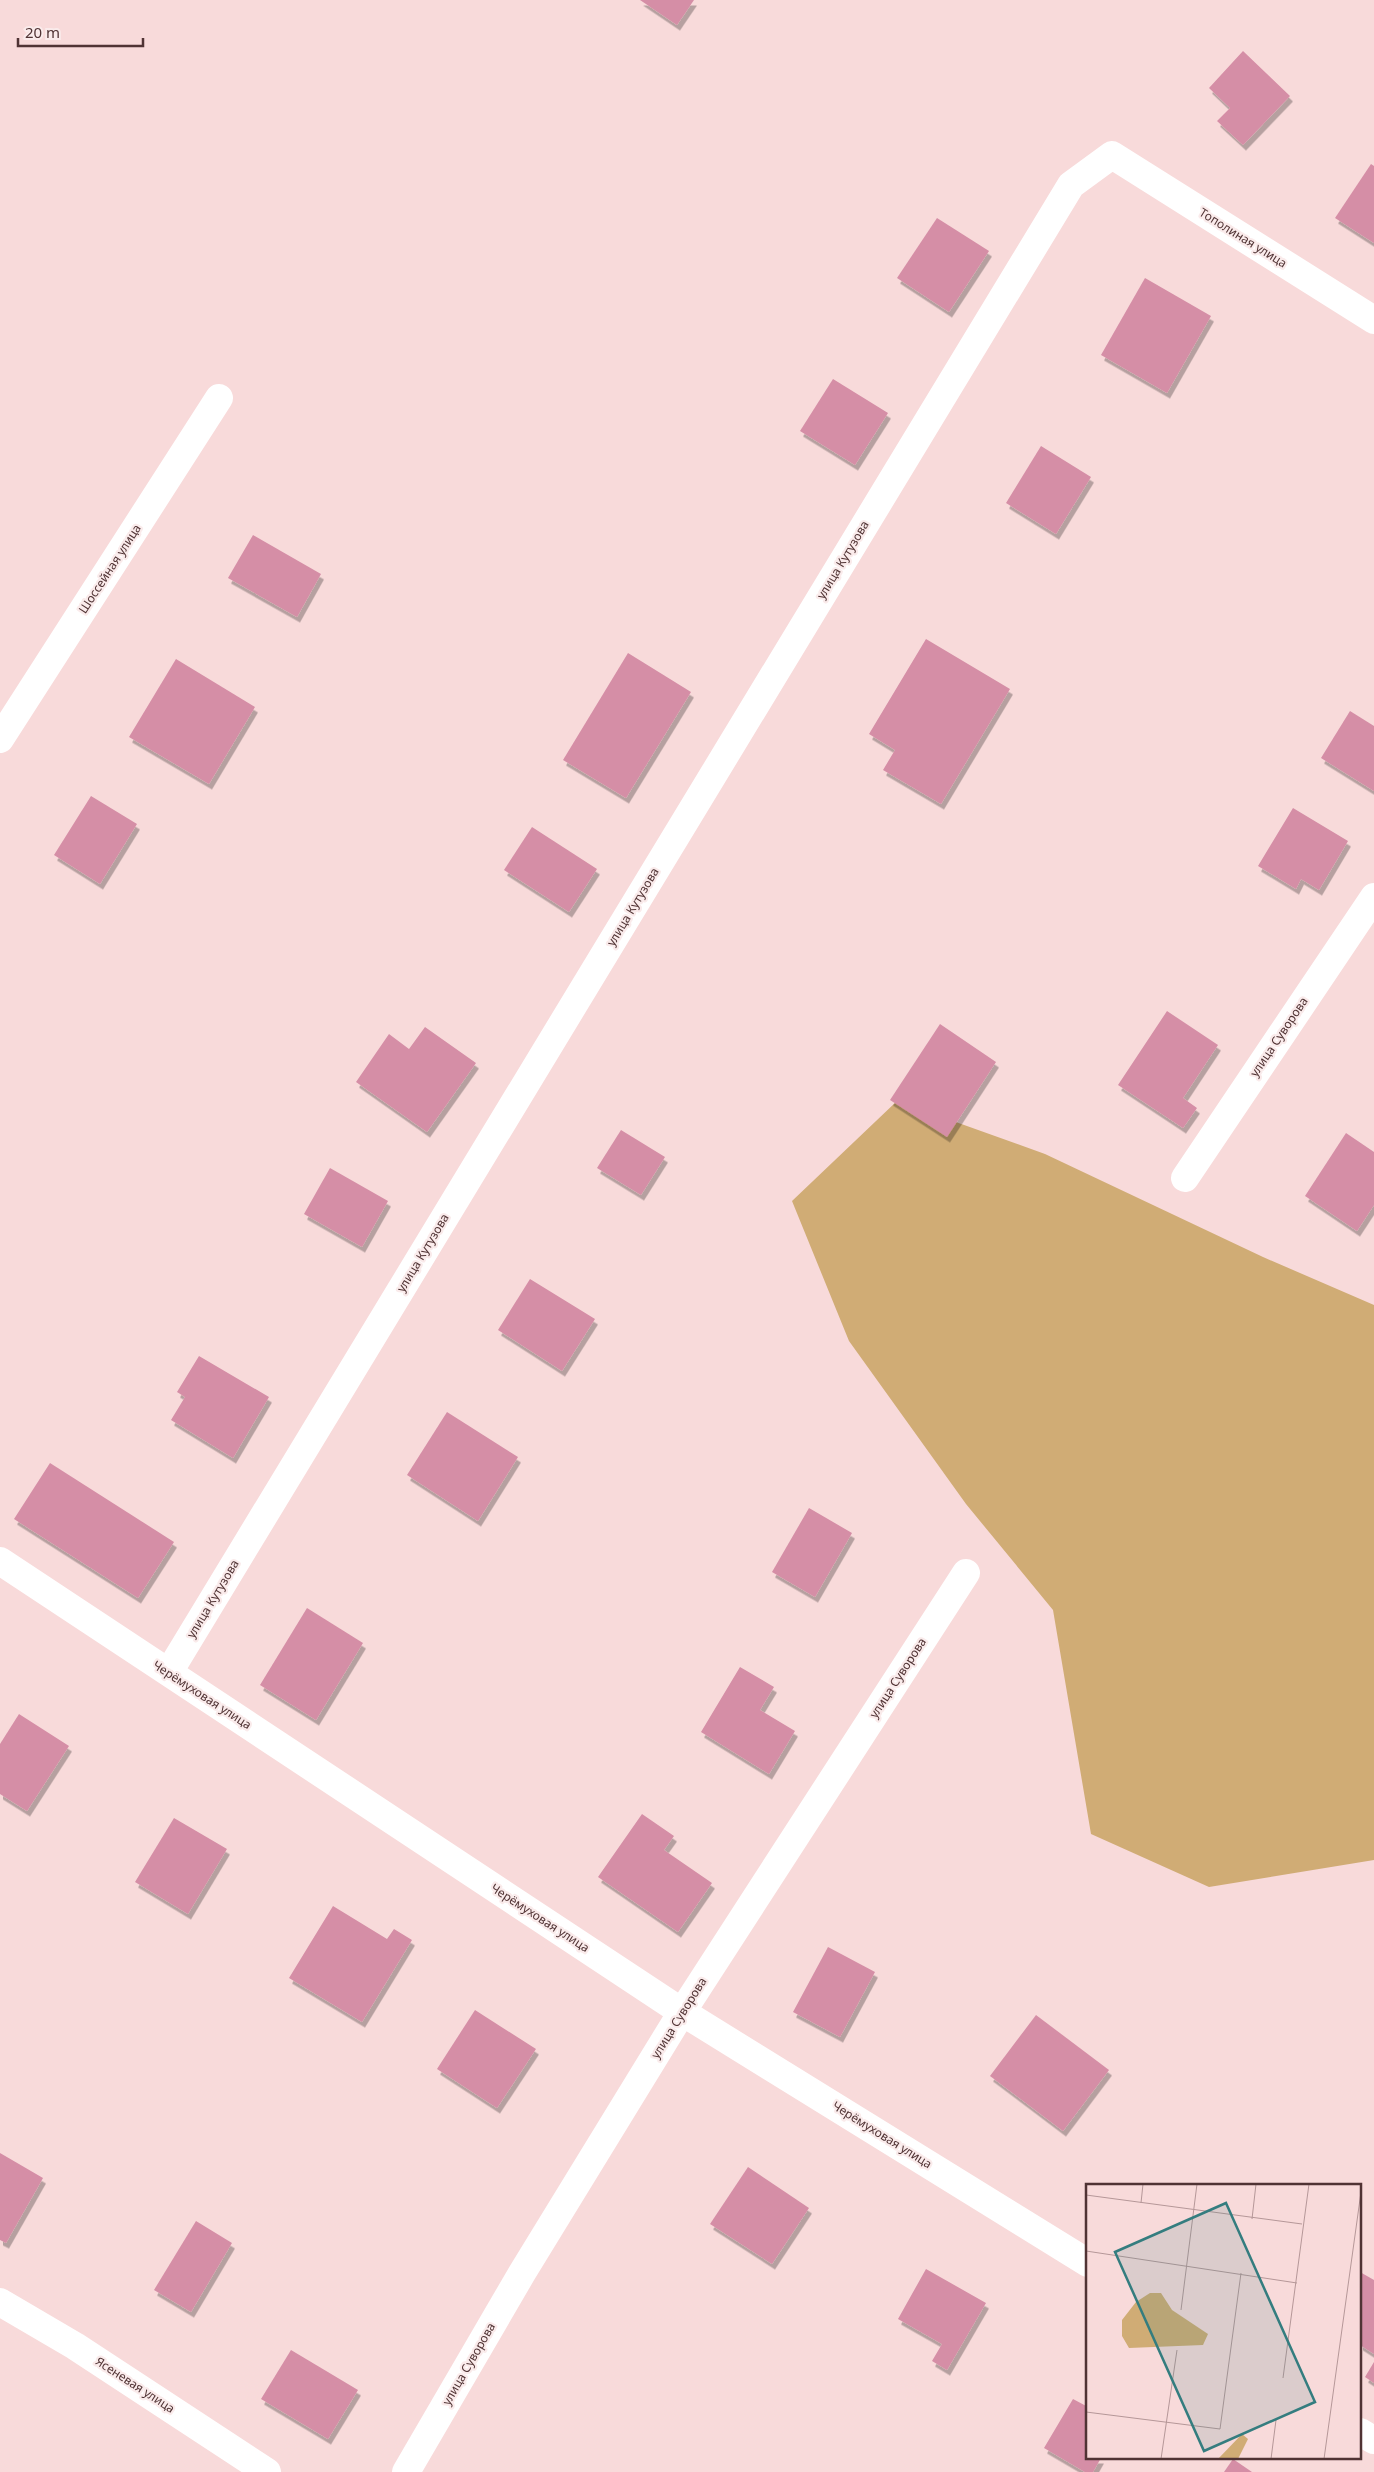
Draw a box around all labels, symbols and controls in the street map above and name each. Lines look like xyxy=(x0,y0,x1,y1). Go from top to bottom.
scale bar xyxy=(18,15,142,47)
text: 20 m xyxy=(25,22,60,42)
street label: Тополиная улица xyxy=(1196,204,1290,271)
street label: улица Кутузова xyxy=(812,517,873,602)
street label: Шоссейная улица xyxy=(74,521,145,617)
street label: улица Кутузова xyxy=(602,864,663,949)
street label: улица Суворова xyxy=(1246,994,1312,1080)
street label: улица Кутузова xyxy=(392,1210,453,1295)
street label: улица Кутузова xyxy=(182,1556,243,1641)
street label: улица Суворова xyxy=(865,1634,930,1721)
street label: Черёмуховая улица xyxy=(150,1656,255,1733)
street label: Черёмуховая улица xyxy=(488,1879,593,1956)
street label: улица Суворова xyxy=(647,1974,710,2062)
street label: Черёмуховая улица xyxy=(829,2097,935,2172)
inset map xyxy=(1086,2184,1362,2460)
street label: улица Суворова xyxy=(438,2319,499,2408)
street label: Ясеневая улица xyxy=(92,2353,178,2417)

